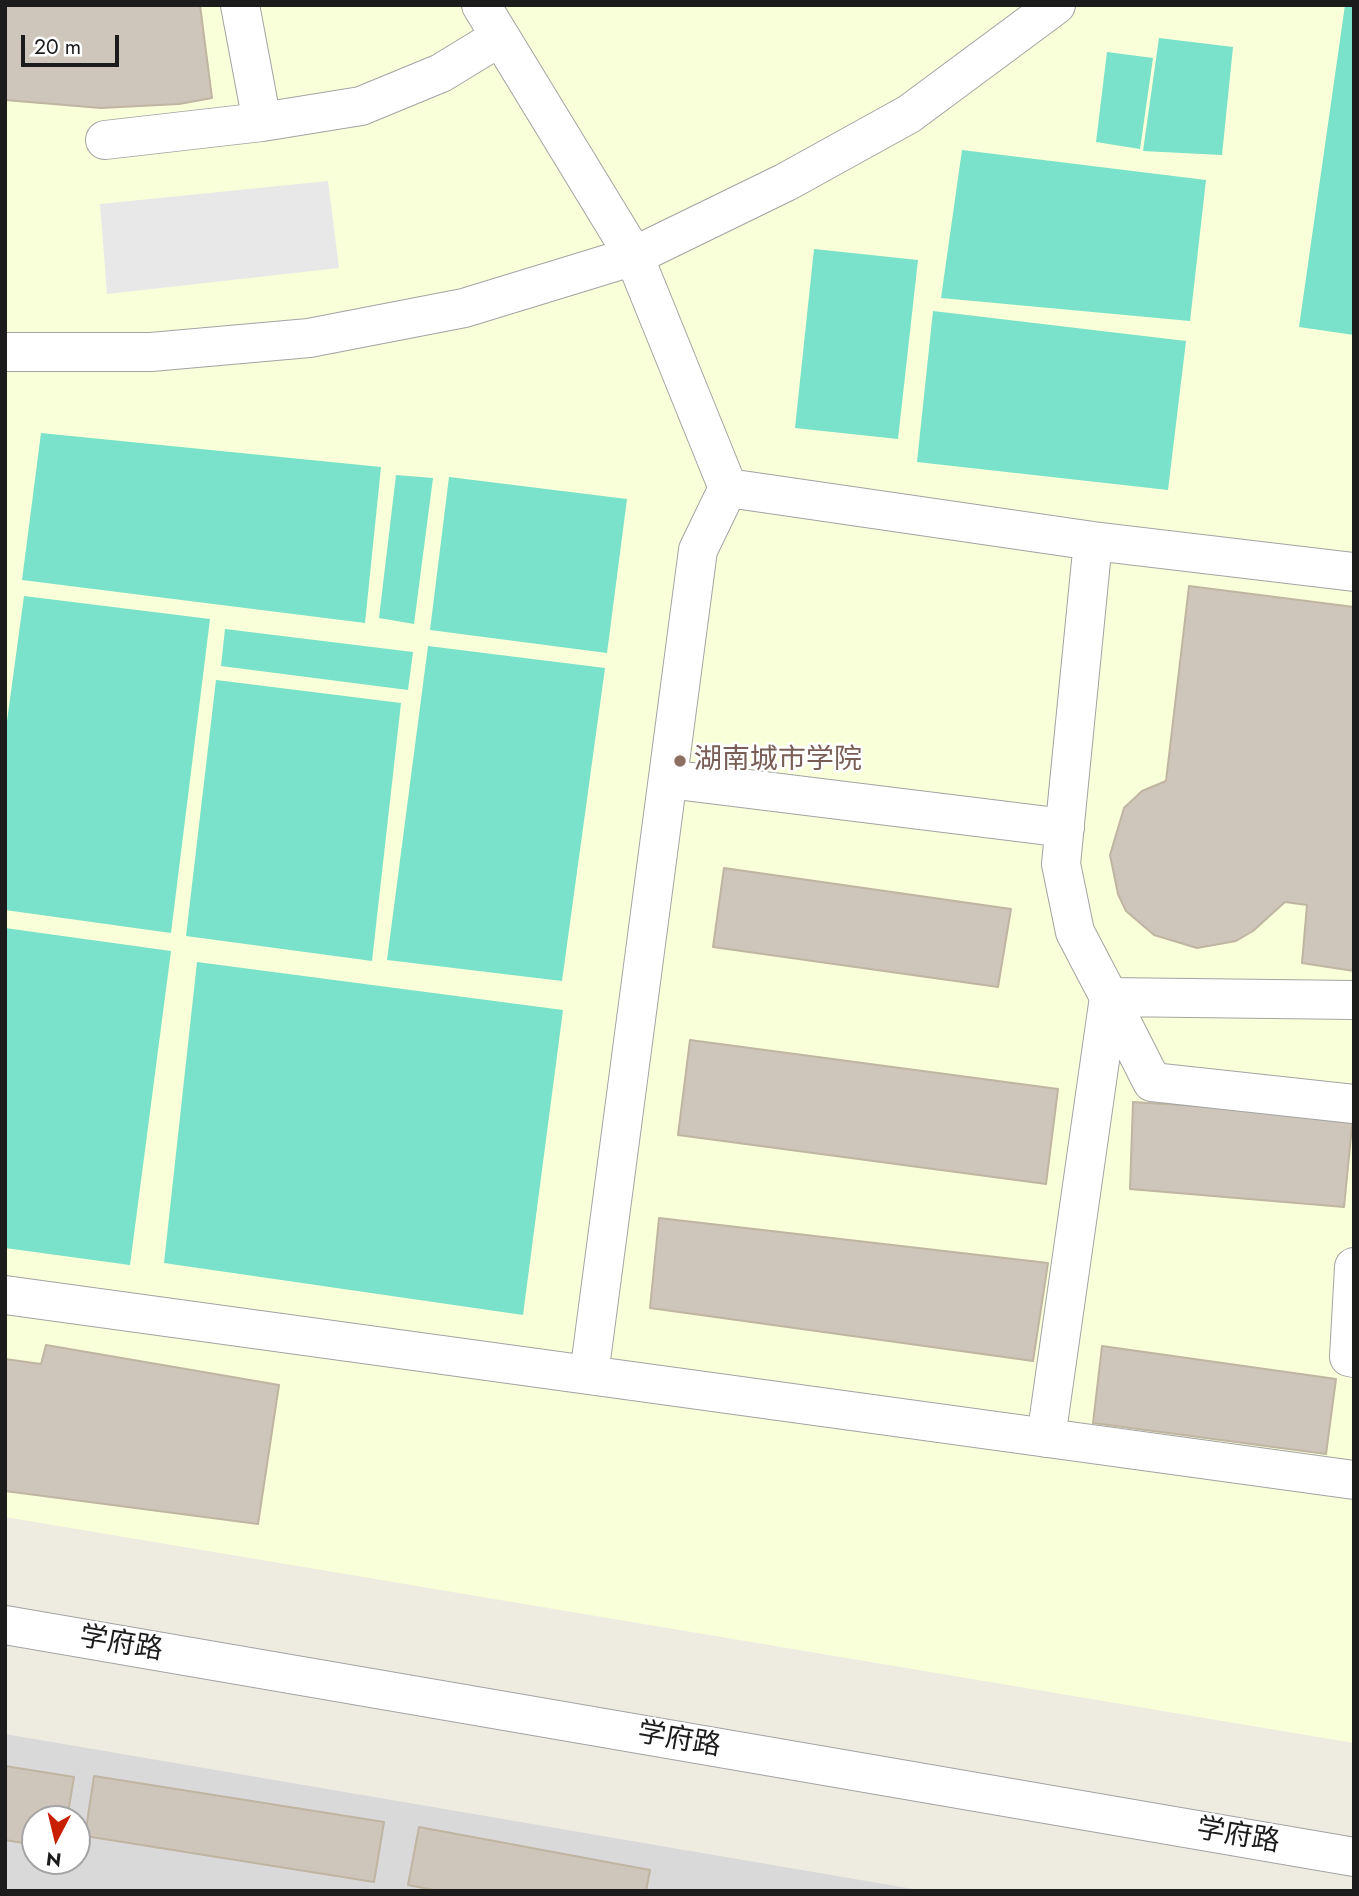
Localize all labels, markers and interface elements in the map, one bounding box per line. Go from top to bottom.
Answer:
scale bar [24,21,122,65]
text: 20 m [34,32,81,62]
place label: 湖南城市学院 [694,744,862,778]
marker: 湖南城市学院 [672,753,688,769]
street label: 学府路 [77,1621,165,1669]
street label: 学府路 [635,1717,723,1765]
north arrow [21,1805,91,1875]
street label: 学府路 [1194,1813,1282,1861]
text: N [44,1845,63,1874]

